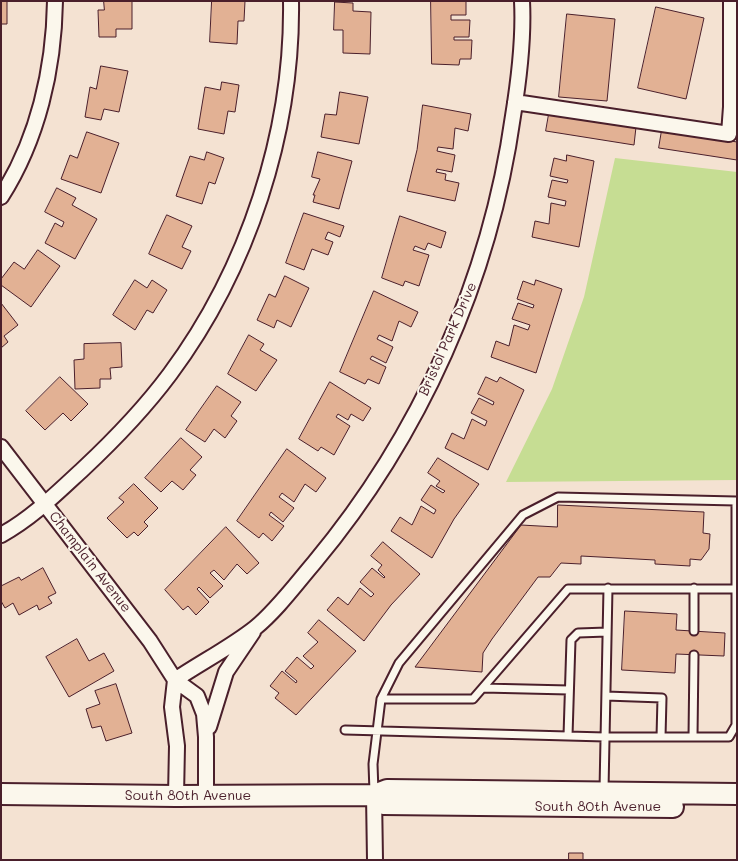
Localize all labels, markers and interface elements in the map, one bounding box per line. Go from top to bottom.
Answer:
street label: Bristol Park Drive [415,280,481,398]
street label: Champlain Avenue [45,508,135,616]
street label: South 80th Avenue [125,788,251,804]
street label: South 80th Avenue [535,799,661,815]

